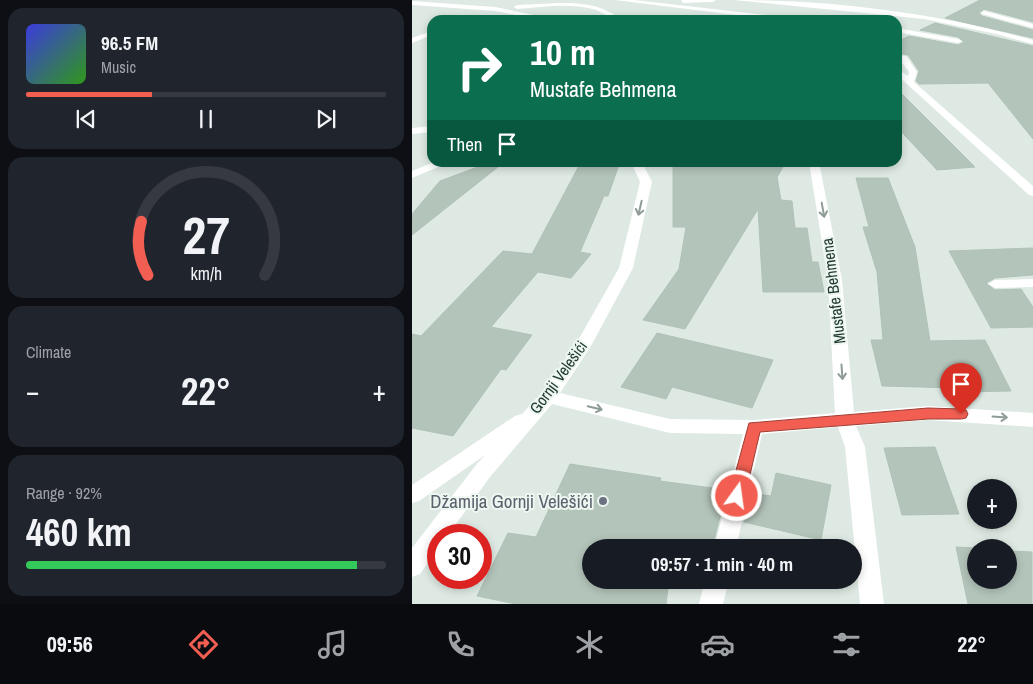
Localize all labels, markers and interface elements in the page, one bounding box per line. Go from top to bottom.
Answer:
text: 10 m [530,29,595,76]
text: 96.5 FM [101,30,158,56]
icon: right [447,35,512,100]
text: Music [101,56,136,78]
text: Mustafe Behmena [530,74,676,104]
icon: previous [72,105,100,133]
icon: pause [192,105,220,133]
icon: next [312,105,340,133]
icon: arrive [493,130,521,158]
text: Then [447,131,483,157]
text: 27 [182,200,230,270]
one-way arrow [635,200,644,216]
one-way arrow [818,202,828,218]
street label: Mustafe Behmena [816,236,850,345]
text: km/h [190,262,222,286]
street label: Gornji Velešići [524,336,592,418]
text: Climate [26,341,71,363]
one-way arrow [837,363,846,379]
pin [940,363,982,414]
text: 22° [181,366,231,417]
icon: arrive [947,370,975,398]
text: − [26,372,39,410]
text: + [373,372,386,410]
one-way arrow [587,404,603,413]
one-way arrow [992,413,1008,422]
position arrow [710,469,762,521]
map controls [967,479,1017,589]
button: + [967,479,1017,529]
text: Range · 92% [26,482,102,504]
place label: Džamija Gornji Velešići [430,488,593,514]
marker: Džamija Gornji Velešići [597,495,609,507]
text: 460 km [26,507,132,558]
speed limit sign: 30 [427,524,492,589]
button: − [967,539,1017,589]
text: 09:57 · 1 min · 40 m [651,551,793,577]
icon: directions [186,627,221,662]
icon: music [315,627,350,662]
icon: phone [443,627,478,662]
icon: climate [572,627,607,662]
icon: car [700,627,735,662]
icon: filters [829,627,864,662]
text: 09:56 [47,629,93,659]
text: 22° [957,629,986,659]

